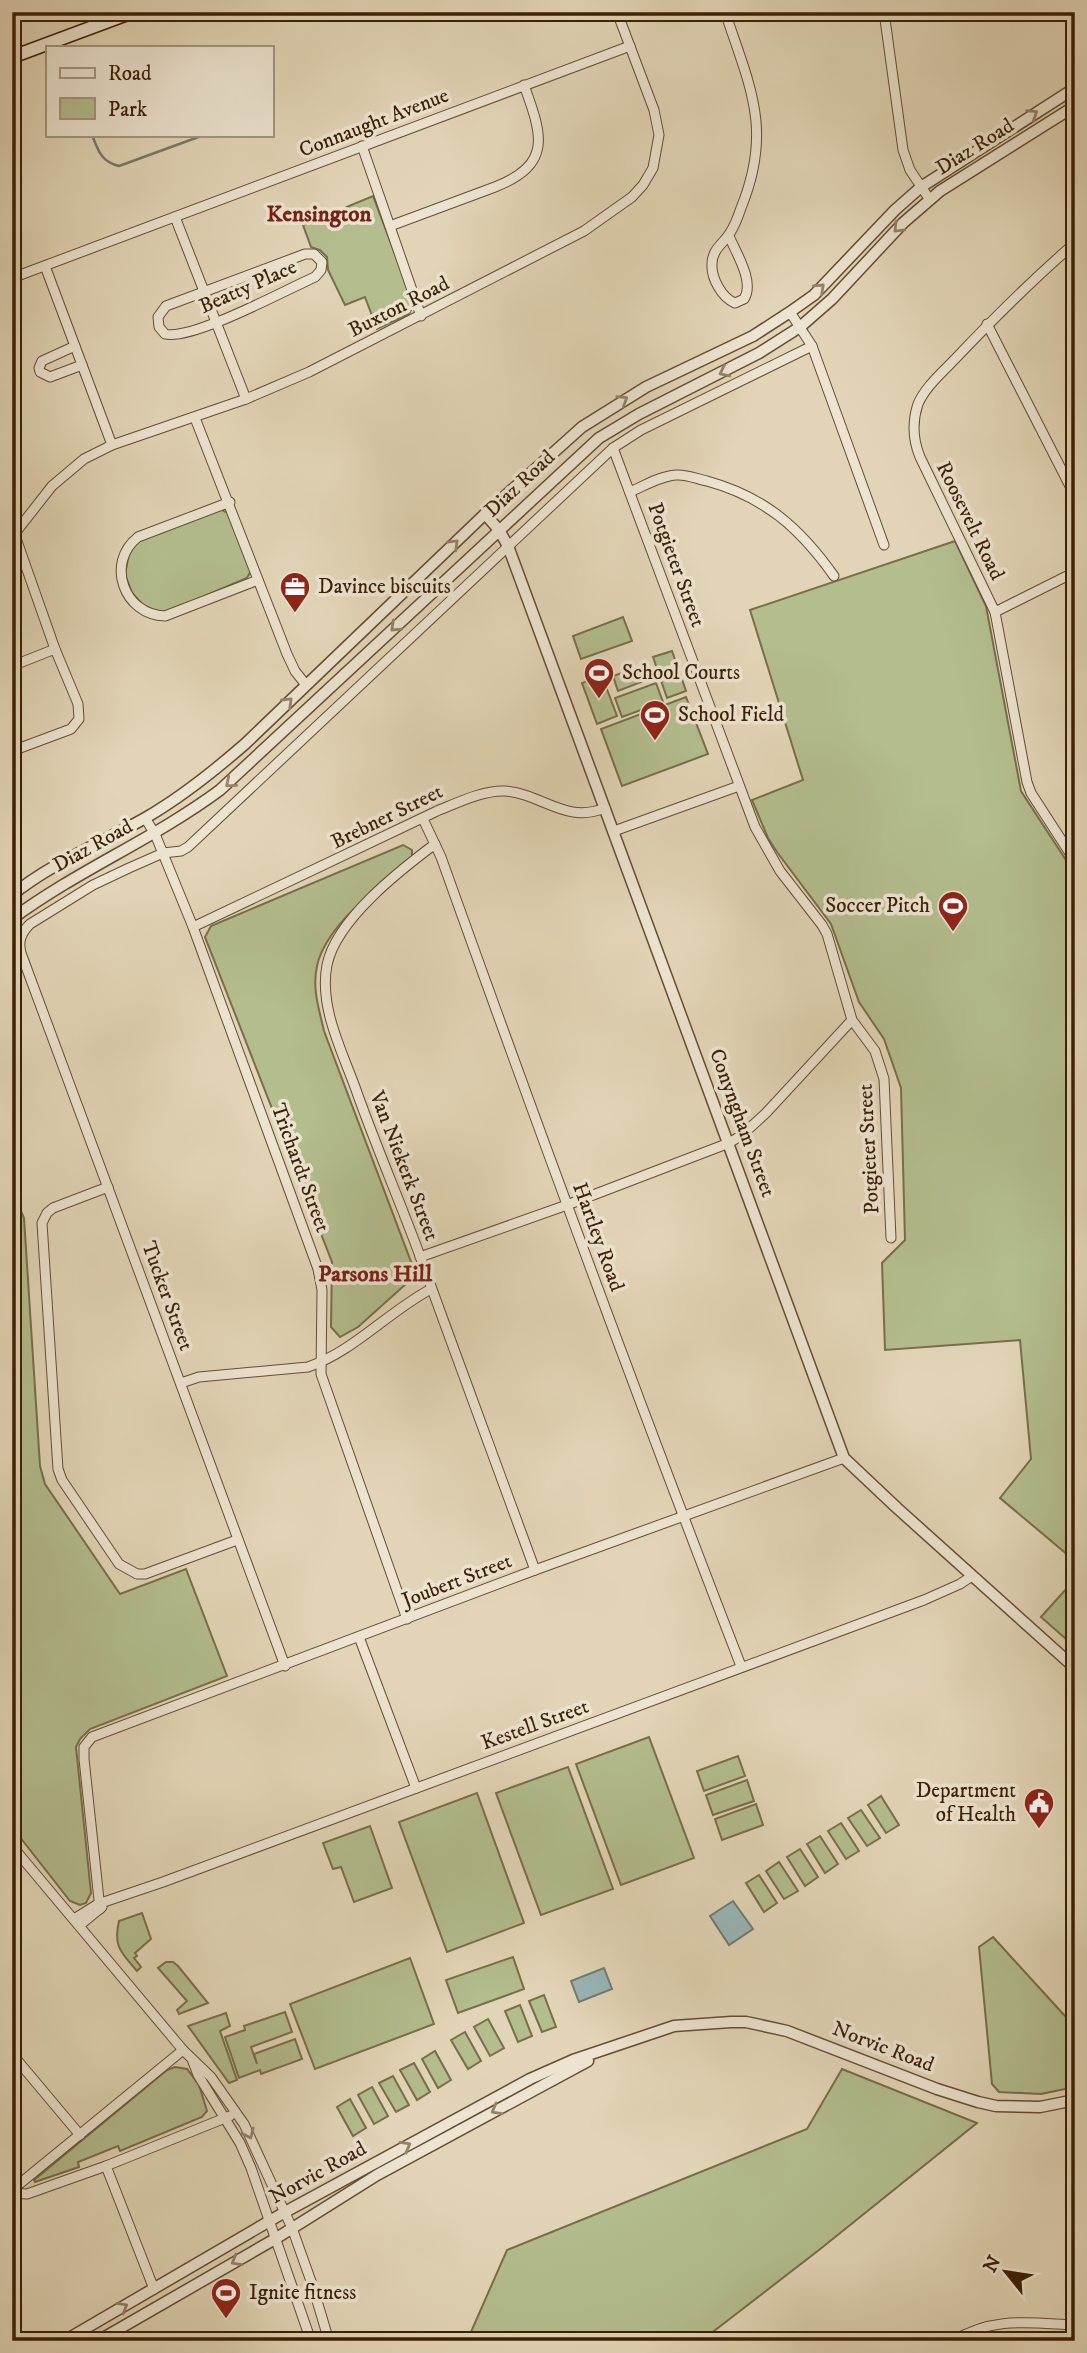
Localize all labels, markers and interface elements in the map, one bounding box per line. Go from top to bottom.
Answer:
legend [46,46,273,136]
text: Road [108,61,152,87]
street label: Connaught Avenue [296,82,453,163]
text: Park [108,97,148,123]
one-way arrow [1025,110,1038,123]
street label: Diaz Road [931,113,1019,181]
district label: Kensington [267,200,372,229]
one-way arrow [894,220,907,233]
street label: Beatty Place [195,254,301,320]
street label: Buxton Road [344,270,454,343]
one-way arrow [812,284,825,297]
one-way arrow [719,363,731,377]
one-way arrow [616,395,629,408]
street label: Diaz Road [479,444,561,523]
street label: Roosevelt Road [930,457,1010,585]
street label: Potgieter Street [641,499,711,631]
one-way arrow [446,539,459,552]
office icon: Davince biscuits [278,570,312,614]
place label: Davince biscuits [318,574,451,600]
one-way arrow [391,618,404,631]
sports icon: School Courts [582,656,616,700]
place label: School Courts [622,660,740,686]
one-way arrow [279,698,292,711]
sports icon: School Field [638,698,672,742]
place label: School Field [678,702,784,728]
one-way arrow [225,774,237,787]
street label: Brebner Street [327,779,447,855]
street label: Diaz Road [49,813,138,878]
sports icon: Soccer Pitch [936,889,970,933]
place label: Soccer Pitch [825,893,930,919]
street label: Conyngham Street [703,1045,781,1201]
street label: Potgieter Street [853,1083,885,1215]
street label: Van Niekerk Street [363,1086,445,1245]
street label: Trichardt Street [265,1100,335,1236]
street label: Hartley Road [566,1179,630,1295]
street label: Tucker Street [135,1238,199,1354]
district label: Parsons Hill [318,1260,433,1289]
street label: Joubert Street [397,1548,516,1615]
street label: Kestell Street [478,1693,593,1756]
place label: Department of Health [916,1778,1016,1828]
public building icon: Department of Health [1022,1786,1056,1830]
street label: Norvic Road [829,2016,938,2078]
one-way arrow [490,2102,503,2115]
one-way arrow [240,2127,254,2139]
street label: Norvic Road [265,2136,371,2210]
one-way arrow [399,2141,411,2155]
north arrow [972,2238,1042,2308]
text: N [979,2251,1007,2277]
one-way arrow [231,2253,244,2266]
sports icon: Ignite fitness [209,2276,243,2320]
place label: Ignite fitness [249,2280,356,2306]
one-way arrow [116,2302,128,2315]

